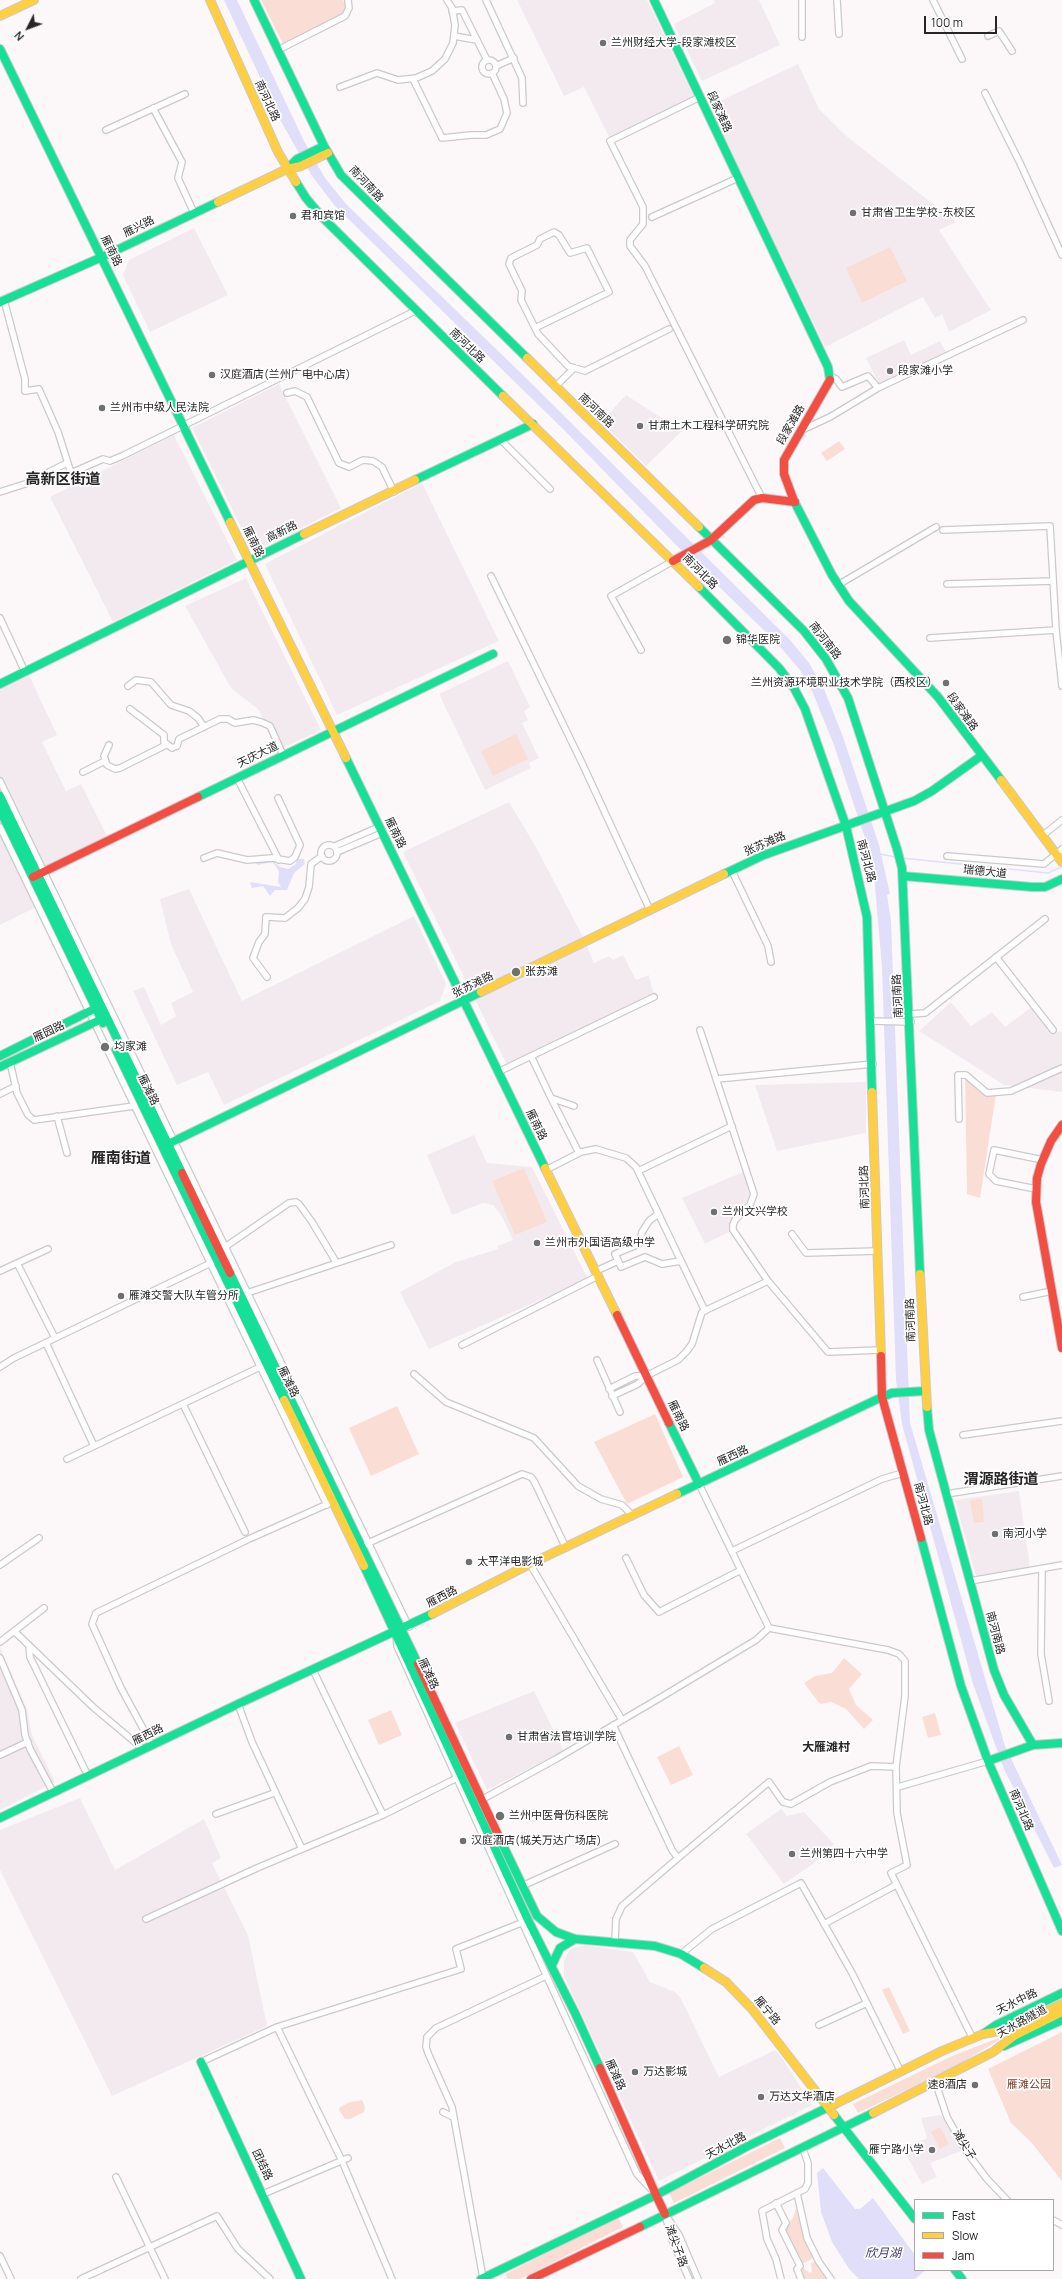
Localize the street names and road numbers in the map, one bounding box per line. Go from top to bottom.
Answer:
street label: 南河北路 [252,78,282,124]
street label: 段家滩路 [704,89,734,135]
street label: 南河南路 [346,163,386,205]
street label: 雁兴路 [121,214,157,240]
street label: 雁南路 [98,233,124,269]
street label: 南河北路 [447,326,487,366]
street label: 南河南路 [576,391,616,431]
street label: 段家滩路 [774,403,808,447]
street label: 高新路 [264,519,300,545]
street label: 雁南路 [240,524,266,560]
street label: 南河北路 [680,552,720,592]
street label: 南河南路 [806,620,844,662]
street label: 段家滩路 [944,690,980,734]
street label: 天庆大道 [235,739,281,771]
street label: 雁南路 [382,815,408,851]
street label: 张苏滩路 [742,829,788,859]
street label: 南河北路 [854,838,878,884]
street label: 瑞德大道 [962,863,1008,881]
street label: 张苏滩路 [450,969,496,1001]
street label: 南河南路 [890,974,906,1018]
street label: 雁园路 [31,1019,67,1045]
street label: 雁滩路 [135,1072,161,1108]
street label: 雁南路 [523,1107,549,1143]
street label: 南河北路 [858,1165,872,1209]
street label: 南河南路 [904,1298,918,1342]
street label: 雁滩路 [275,1364,301,1400]
street label: 雁南路 [665,1398,691,1434]
street label: 雁西路 [715,1443,751,1469]
street label: 南河北路 [911,1481,935,1527]
street label: 雁西路 [424,1584,460,1610]
street label: 南河南路 [983,1610,1007,1656]
street label: 雁滩路 [415,1656,441,1692]
street label: 雁西路 [130,1722,166,1748]
street label: 南河北路 [1006,1787,1036,1833]
street label: 天水中路 [994,1986,1040,2018]
street label: 雁宁路 [751,1994,783,2028]
street label: 天水路隧道 [995,2003,1049,2041]
street label: 雁滩路 [602,2057,628,2093]
street label: 滩尖子 [950,2128,978,2162]
street label: 天水北路 [703,2130,749,2162]
street label: 团结路 [249,2147,275,2183]
street label: 滩尖子路 [662,2223,690,2269]

